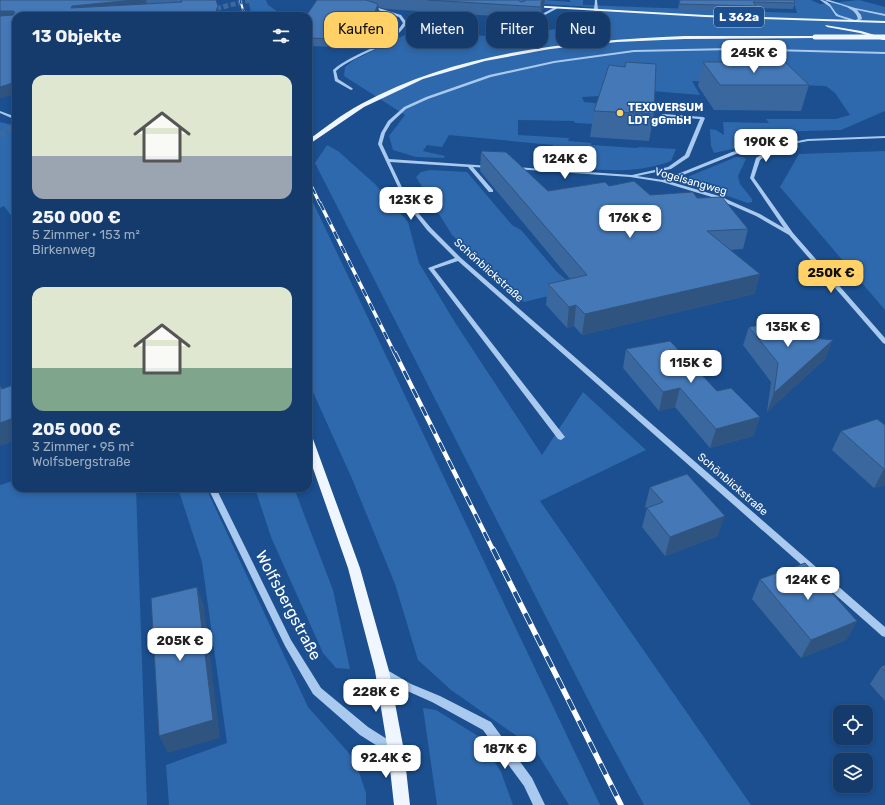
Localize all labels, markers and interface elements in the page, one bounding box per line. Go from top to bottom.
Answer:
road number: L 362a [714,7,764,27]
chip: Kaufen [324,12,398,48]
chip: Mieten [406,12,478,48]
chip: Filter [486,12,548,48]
chip: Neu [556,12,610,48]
icon: filters [270,25,292,47]
text: 13 Objekte [32,26,121,46]
pin: 245K € [721,40,787,74]
text: 245K € [730,45,778,60]
icon: home [126,101,198,173]
place label: TEXOVERSUM LDT gGmbH [628,101,703,127]
marker: TEXOVERSUM LDT gGmbH [615,108,625,118]
pin: 190K € [733,129,799,163]
text: 190K € [743,134,789,149]
pin: 124K € [532,146,598,180]
text: 124K € [542,151,588,166]
street label: Vogelsangweg [653,165,729,198]
pin: 123K € [378,187,444,221]
text: 123K € [388,192,434,207]
pin: 176K € [597,205,663,239]
text: 250 000 € [32,207,121,227]
text: 176K € [608,210,652,225]
text: 5 Zimmer · 153 m² [32,227,140,242]
street label: Schönblickstraße [451,236,526,305]
text: Birkenweg [32,242,96,257]
pin: 250K € [798,260,864,294]
text: 250K € [807,265,855,280]
icon: home [126,313,198,385]
pin: 135K € [755,314,821,348]
text: 135K € [766,319,810,334]
pin: 115K € [658,350,724,384]
text: 115K € [670,355,712,370]
text: 205 000 € [32,419,121,439]
text: 3 Zimmer · 95 m² [32,439,134,454]
street label: Schönblickstraße [695,450,770,518]
text: Wolfsbergstraße [32,454,131,469]
street label: Wolfsbergstraße [252,547,325,663]
pin: 124K € [775,567,841,601]
text: 124K € [785,572,831,587]
pin: 205K € [147,628,213,662]
text: 205K € [156,633,204,648]
pin: 228K € [343,679,409,713]
text: 228K € [352,684,400,699]
map controls [833,705,873,793]
button: locate [833,705,873,745]
pin: 187K € [472,736,538,770]
text: 187K € [483,741,527,756]
pin: 92.4K € [349,745,423,779]
text: 92.4K € [361,750,411,765]
button: layers [833,753,873,793]

